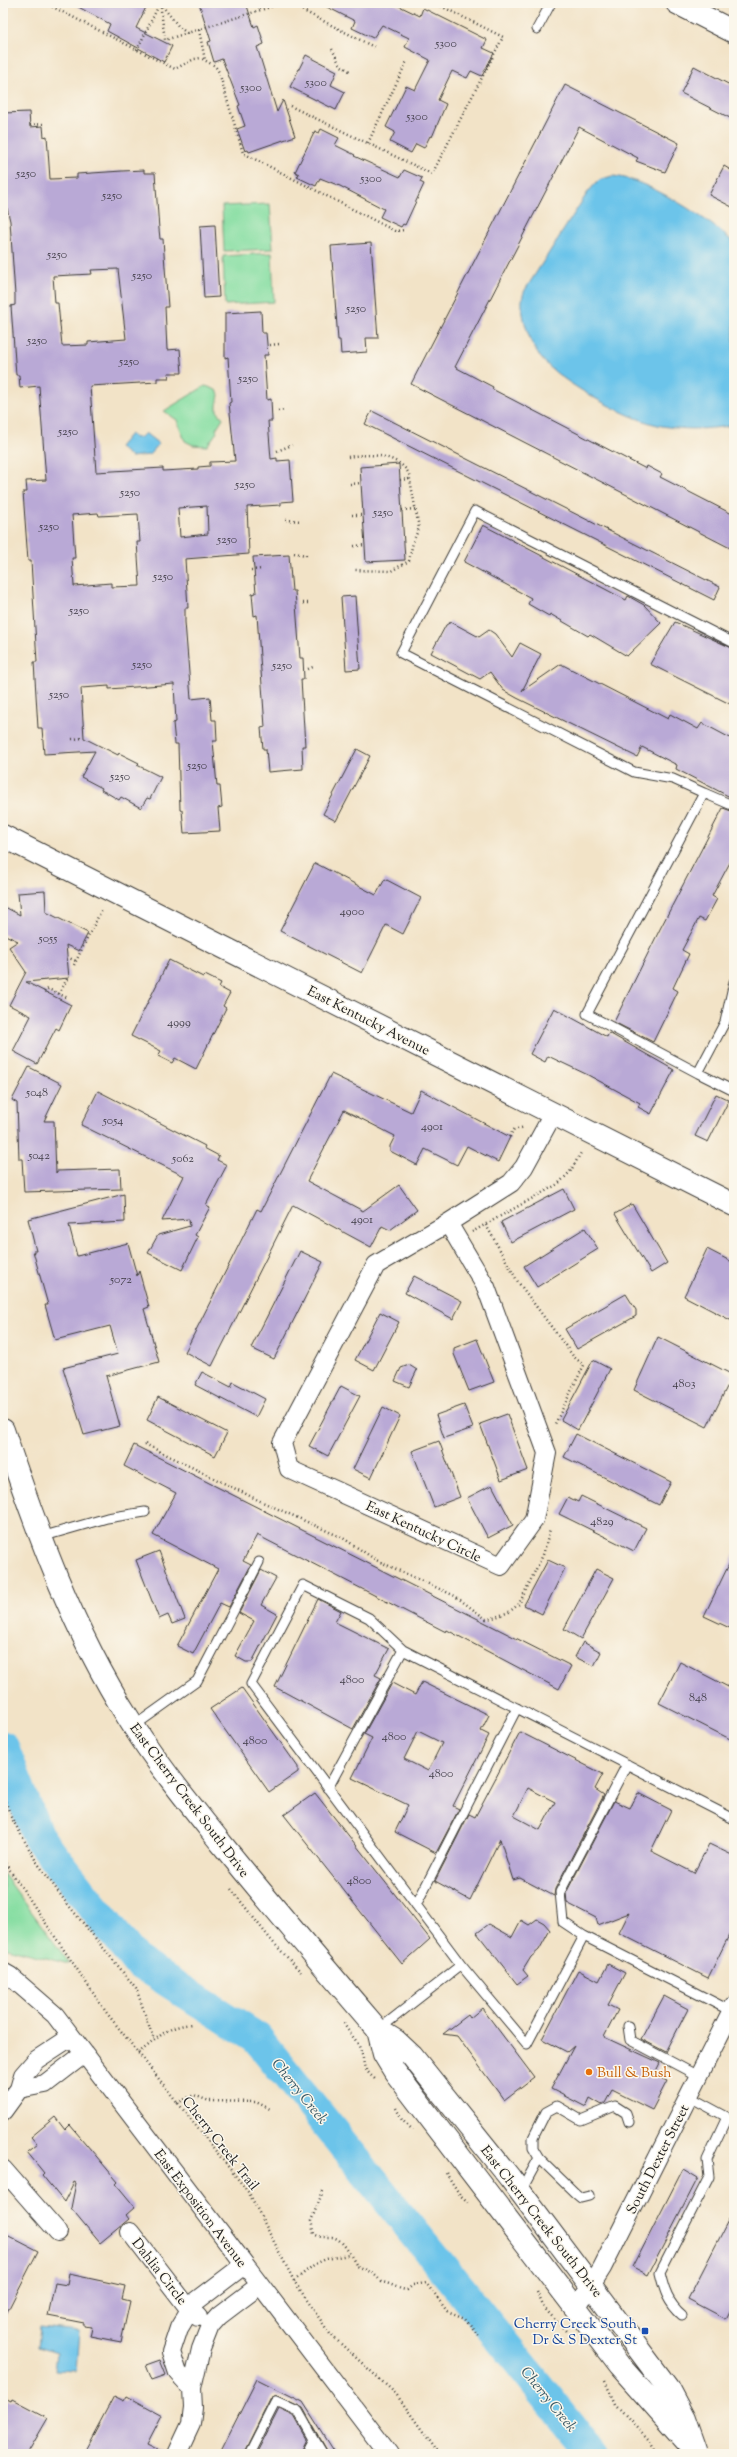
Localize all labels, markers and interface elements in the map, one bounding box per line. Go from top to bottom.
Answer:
house number: 5300 [434,35,457,53]
house number: 5300 [304,74,327,92]
house number: 5300 [239,79,262,97]
house number: 5300 [405,108,428,126]
house number: 5250 [15,165,36,183]
house number: 5300 [359,170,382,188]
house number: 5250 [101,187,122,205]
house number: 5250 [46,246,67,264]
house number: 5250 [131,267,152,285]
house number: 5250 [345,300,366,318]
house number: 5250 [26,332,47,350]
house number: 5250 [118,353,139,371]
house number: 5250 [237,370,258,388]
house number: 5250 [57,423,78,441]
house number: 5250 [234,476,255,494]
house number: 5250 [119,484,140,502]
house number: 5250 [372,504,393,522]
house number: 5250 [38,518,59,536]
house number: 5250 [216,531,237,549]
house number: 5250 [152,568,173,586]
house number: 5250 [68,602,89,620]
house number: 5250 [131,656,152,674]
house number: 5250 [271,657,292,675]
house number: 5250 [48,686,69,704]
house number: 5250 [186,757,207,775]
house number: 5250 [109,768,130,786]
house number: 4900 [340,903,364,921]
house number: 5055 [38,930,57,948]
street label: East Kentucky Avenue [303,982,433,1061]
house number: 4999 [167,1014,191,1032]
house number: 5048 [25,1084,48,1102]
house number: 5054 [102,1112,123,1130]
house number: 4901 [421,1118,443,1136]
house number: 5042 [27,1147,50,1165]
house number: 5062 [171,1150,194,1168]
house number: 4901 [351,1211,373,1229]
house number: 5072 [109,1271,132,1289]
house number: 4803 [672,1375,696,1393]
street label: East Kentucky Circle [362,1497,484,1568]
house number: 4829 [590,1513,614,1531]
house number: 4800 [340,1671,364,1689]
house number: 848 [689,1689,707,1707]
street label: East Cherry Creek South Drive [124,1720,253,1882]
house number: 4800 [382,1728,406,1746]
house number: 4800 [243,1732,267,1750]
house number: 4800 [429,1765,453,1783]
house number: 4800 [347,1872,371,1890]
water label: Cherry Creek [266,2055,332,2129]
place label: Bull & Bush [597,2064,672,2084]
marker: Bull & Bush [584,2067,594,2077]
street label: Cherry Creek Trail [176,2093,263,2196]
street label: South Dexter Street [622,2101,695,2218]
street label: East Cherry Creek South Drive [475,2142,606,2303]
street label: East Exposition Avenue [148,2146,251,2272]
street label: Dahlia Circle [126,2235,191,2310]
place label: Cherry Creek South Dr & S Dexter St [514,2315,637,2351]
marker: Cherry Creek South Dr & S Dexter St [640,2326,650,2336]
water label: Cherry Creek [515,2363,581,2437]

